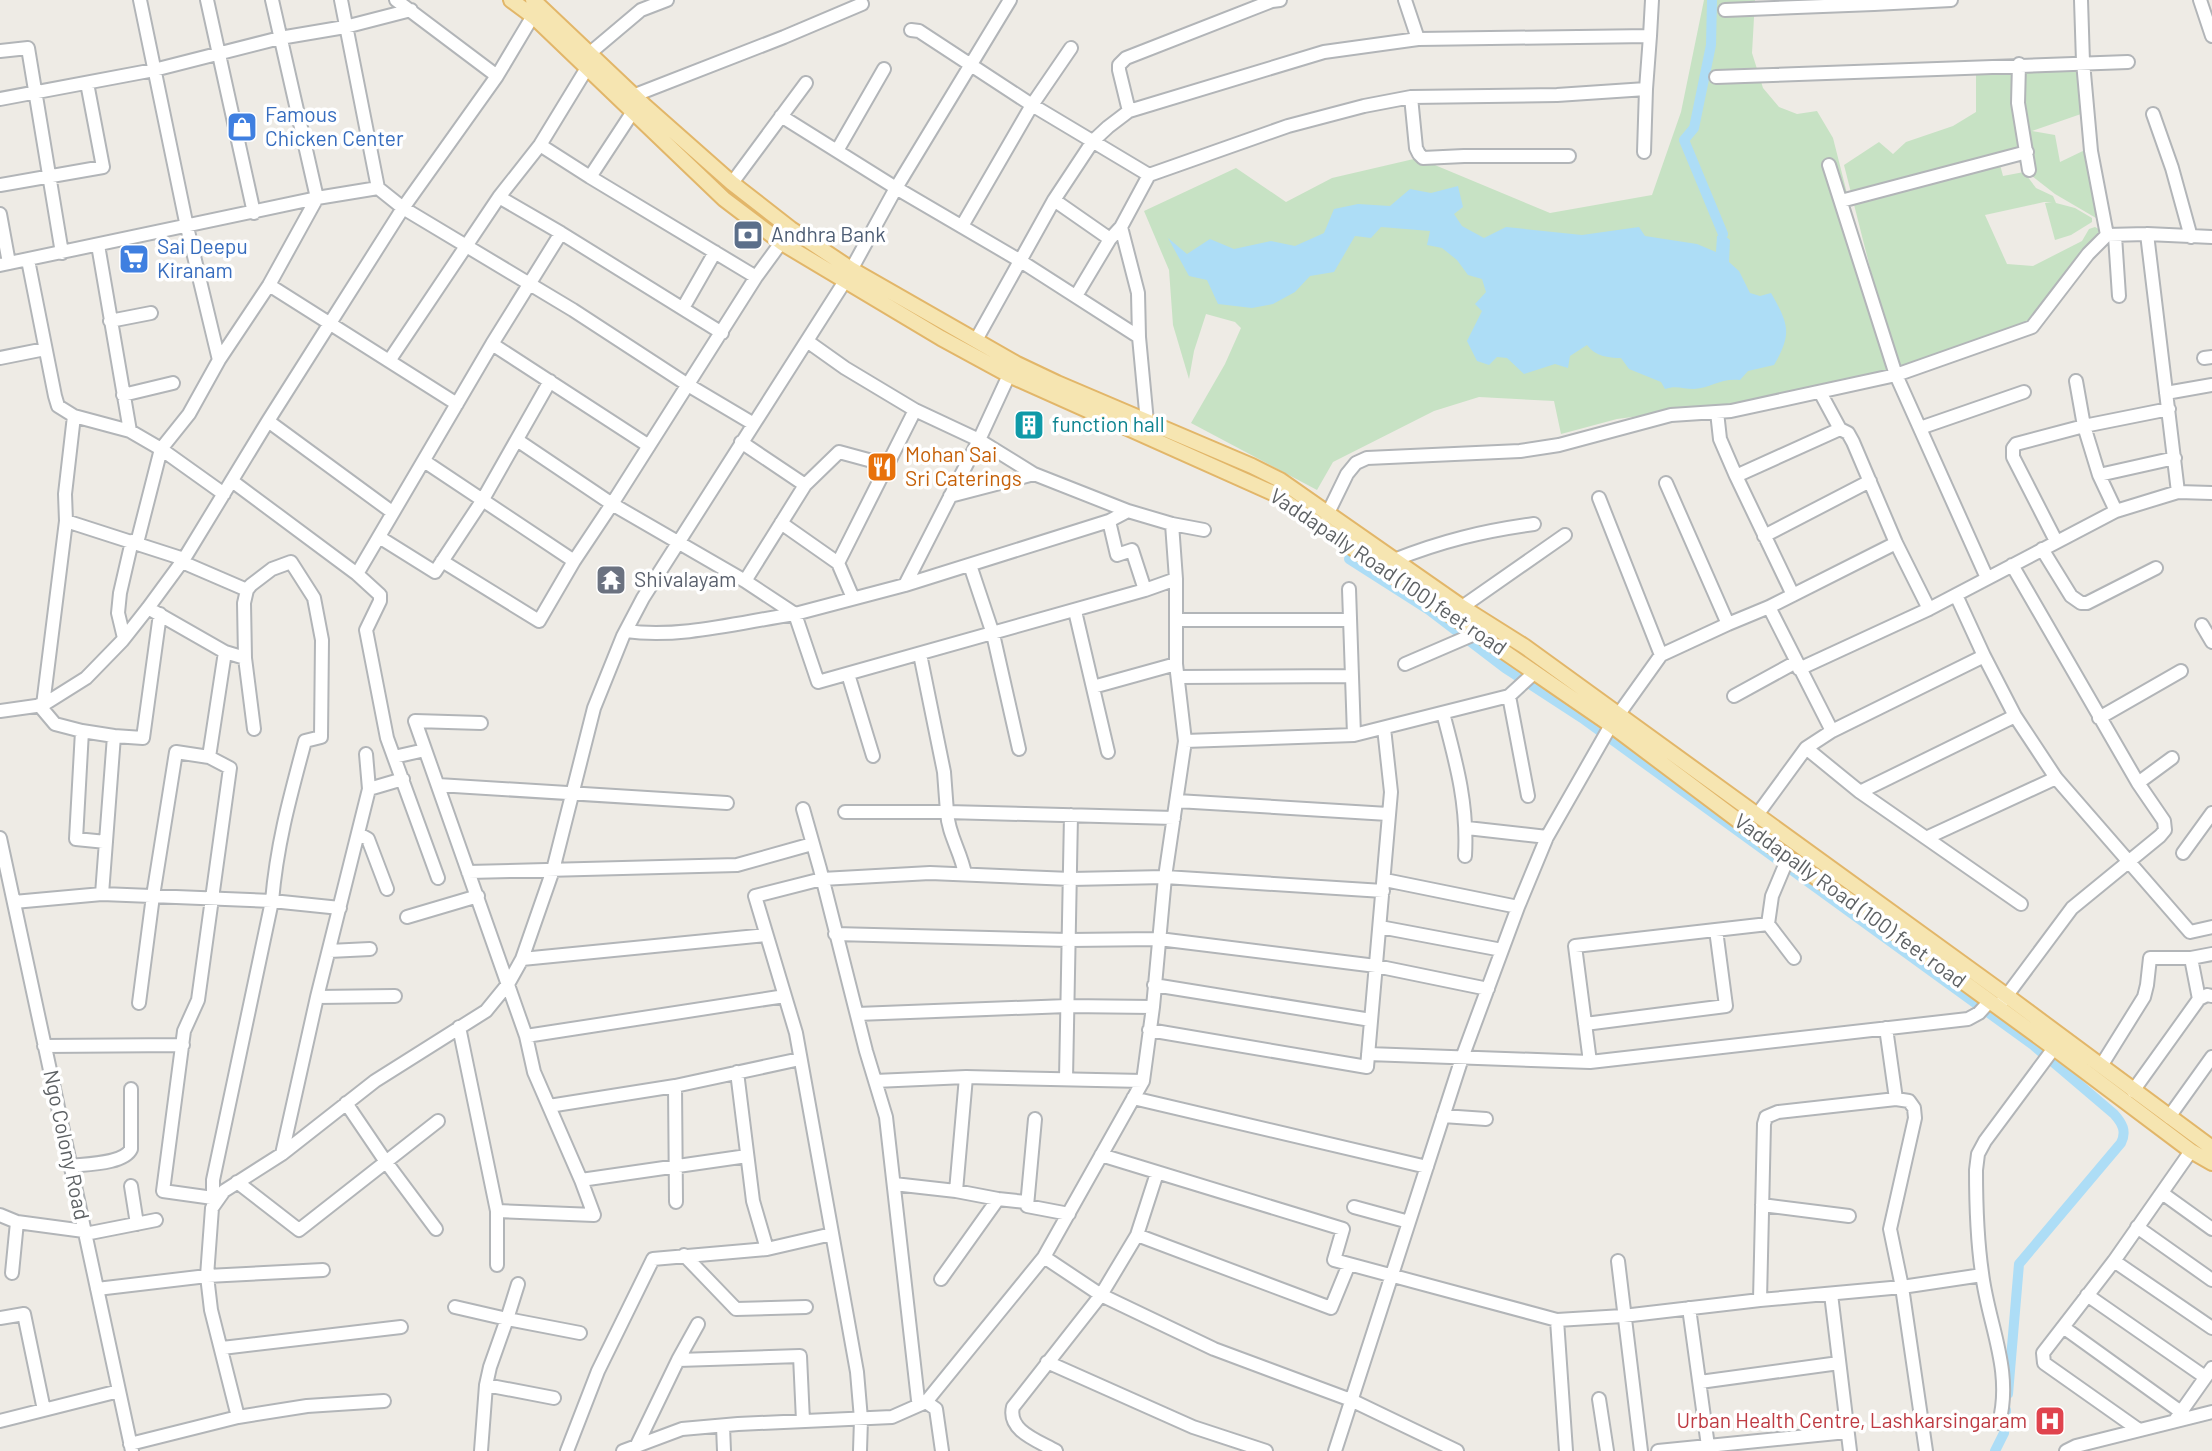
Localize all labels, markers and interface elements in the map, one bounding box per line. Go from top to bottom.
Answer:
place label: Famous Chicken Center [265,101,404,150]
shop icon: Famous Chicken Center [225,110,259,144]
bank icon: Andhra Bank [731,218,765,252]
place label: Andhra Bank [771,221,886,246]
place label: Sai Deepu Kiranam [157,233,248,282]
supermarket icon: Sai Deepu Kiranam [117,242,151,276]
building icon: function hall [1012,408,1046,442]
place label: function hall [1052,411,1165,436]
place label: Mohan Sai Sri Caterings [905,441,1022,490]
restaurant icon: Mohan Sai Sri Caterings [865,450,899,484]
street label: Vaddapally Road (100) feet road [1266,482,1512,659]
temple icon: Shivalayam [594,563,628,597]
place label: Shivalayam [634,566,736,591]
street label: Vaddapally Road (100) feet road [1730,807,1972,992]
street label: Ngo Colony Road [39,1067,96,1222]
hospital icon: Urban Health Centre, Lashkarsingaram [2033,1404,2067,1438]
place label: Urban Health Centre, Lashkarsingaram [1676,1407,2027,1432]

